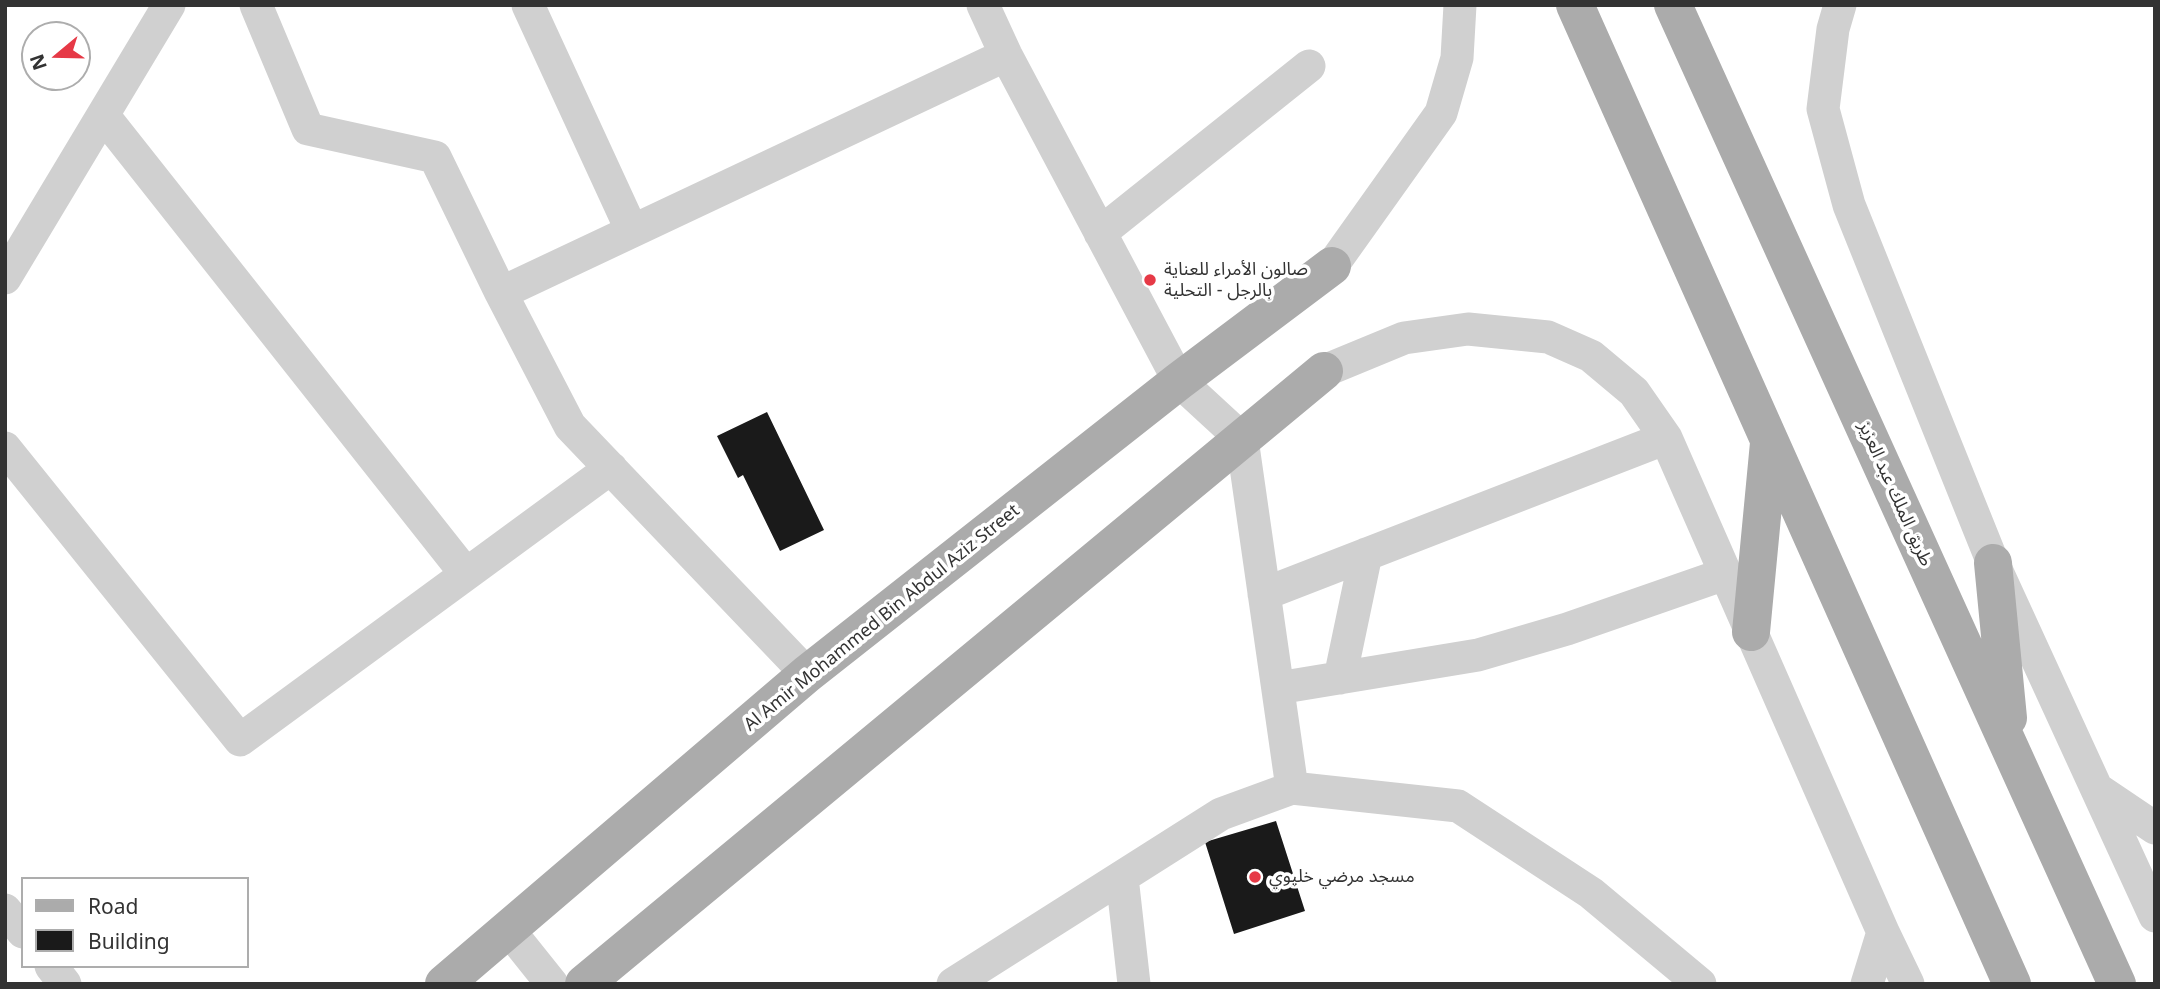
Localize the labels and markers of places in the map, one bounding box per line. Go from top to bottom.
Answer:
place label: صالون الأمراء للعناية بالرجل - التحلية [1164,259,1308,302]
marker: صالون الأمراء للعناية بالرجل - التحلية [1142,272,1158,288]
place label: مسجد مرضي خليوي [1269,866,1415,888]
marker: مسجد مرضي خليوي [1247,869,1263,885]

